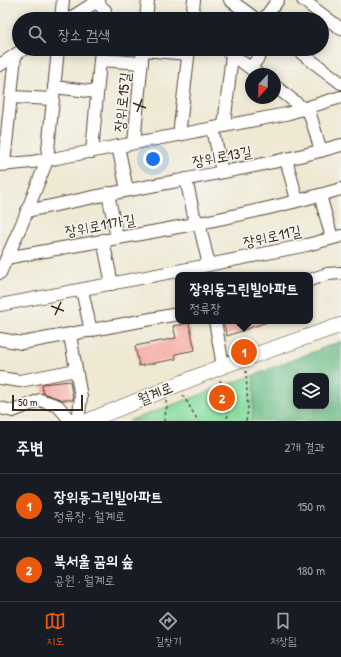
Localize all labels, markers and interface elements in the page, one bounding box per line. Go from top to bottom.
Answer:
search box [12,12,329,56]
icon: search [26,23,48,45]
text: 장소 검색 [58,24,110,45]
north arrow [245,68,281,104]
street label: 장위로15길 [108,71,136,133]
street label: 장위로13길 [190,140,254,172]
your location [143,149,163,169]
street label: 장위로11가길 [63,208,137,242]
street label: 장위로11길 [241,220,303,252]
popup [175,272,313,324]
text: 장위동그린빌아파트 [190,278,298,299]
text: 정류장 [190,299,221,317]
pin: 1 [231,337,257,367]
map controls [293,373,329,409]
button: layers [293,373,329,409]
street label: 월계로 [134,376,176,410]
pin: 2 [209,383,235,413]
scale bar [12,393,83,412]
text: 50 m [18,395,38,409]
text: 주변 [16,436,43,459]
text: 2개 결과 [285,438,325,456]
text: 장위동그린빌아파트 [54,486,163,507]
text: 1 [27,497,31,515]
text: 150 m [297,497,325,515]
text: 정류장 · 월계로 [54,507,125,525]
text: 북서울 꿈의 숲 [54,550,133,571]
text: 2 [26,561,32,579]
text: 180 m [297,561,325,579]
text: 공원 · 월계로 [54,571,115,589]
tab: 지도 [44,610,66,649]
tab: 길찾기 [155,610,182,649]
tab: 저장됨 [270,610,297,649]

